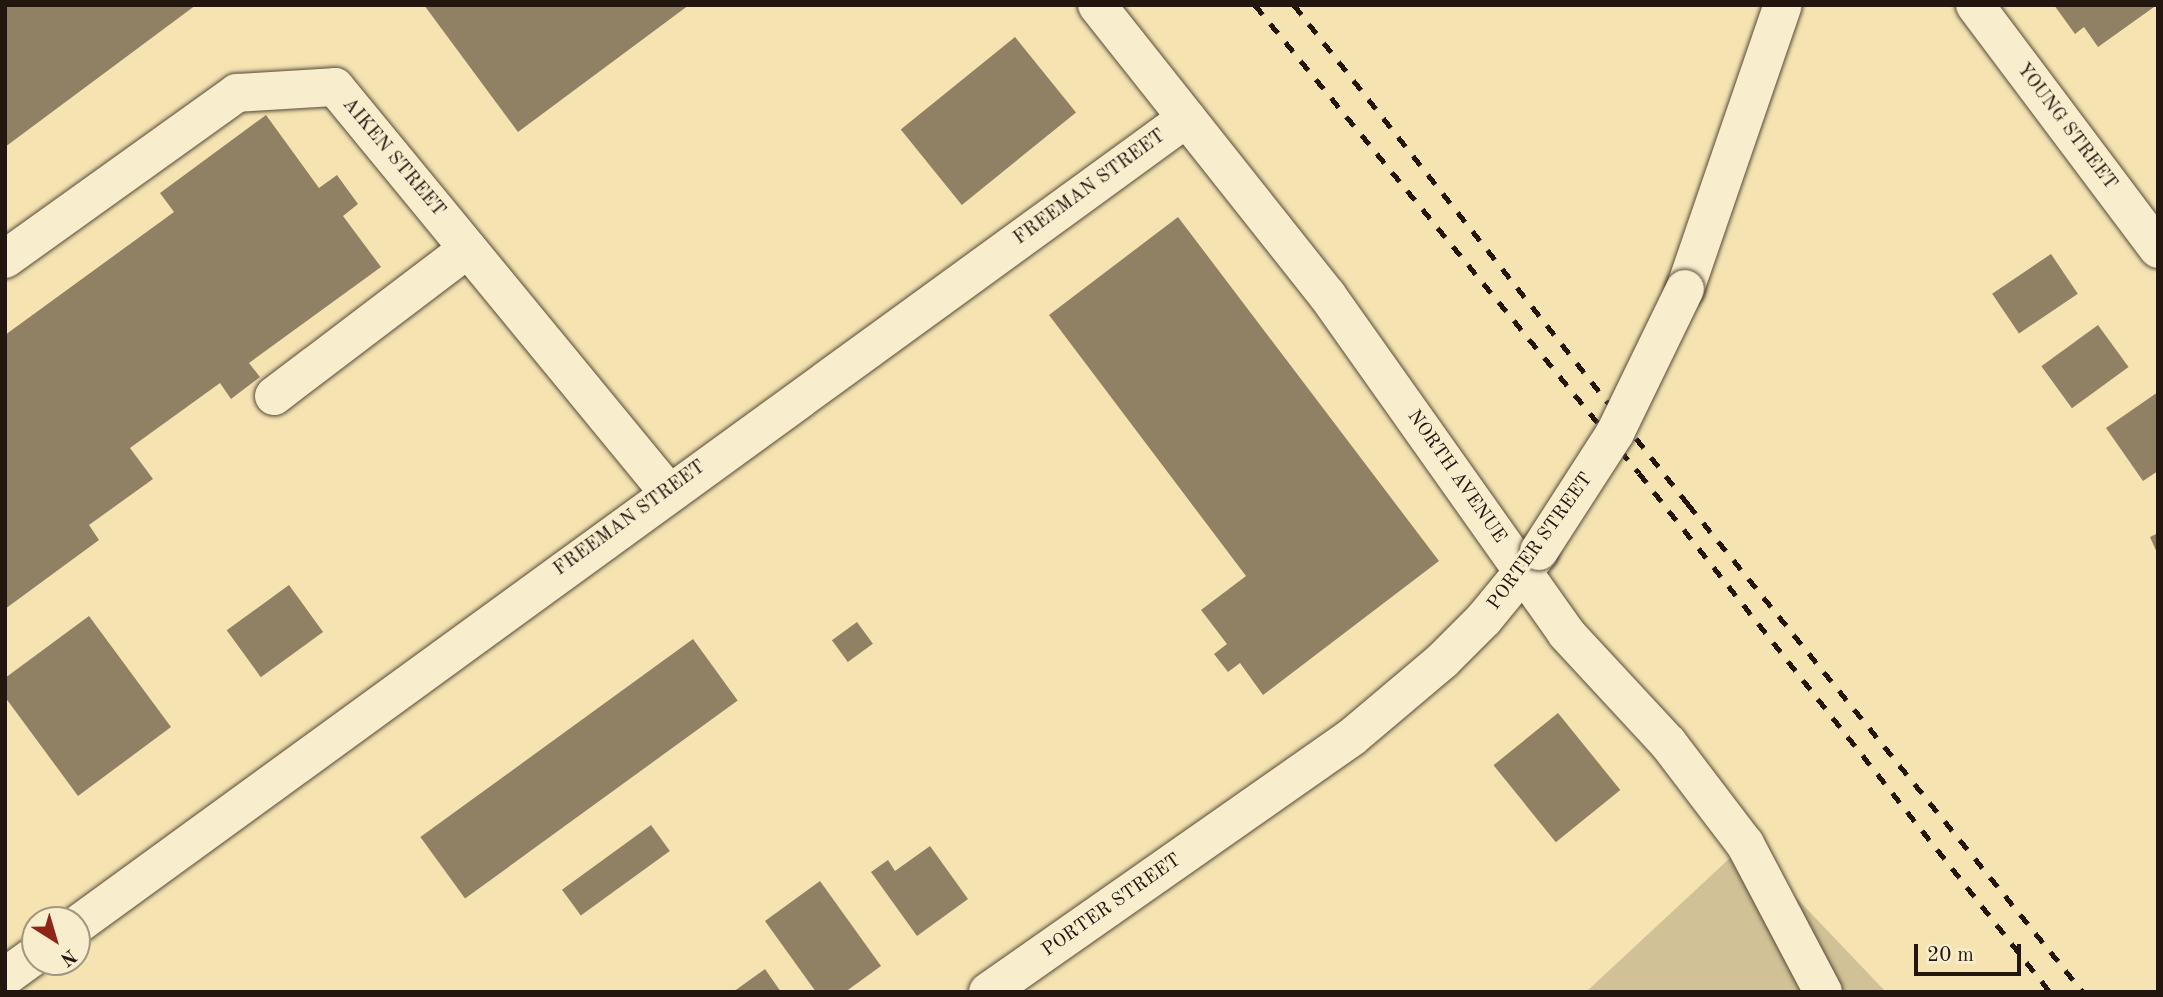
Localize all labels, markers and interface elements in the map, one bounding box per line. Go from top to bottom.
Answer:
street label: YOUNG STREET [2011,59,2121,195]
street label: AIKEN STREET [337,94,449,222]
street label: FREEMAN STREET [1010,125,1170,251]
street label: NORTH AVENUE [1402,406,1510,548]
street label: FREEMAN STREET [550,456,710,582]
street label: PORTER STREET [1484,469,1598,615]
street label: PORTER STREET [1038,850,1186,962]
north arrow [21,906,91,976]
scale bar [1918,930,2025,974]
text: N [56,945,79,969]
text: 20 m [1927,945,1974,966]

